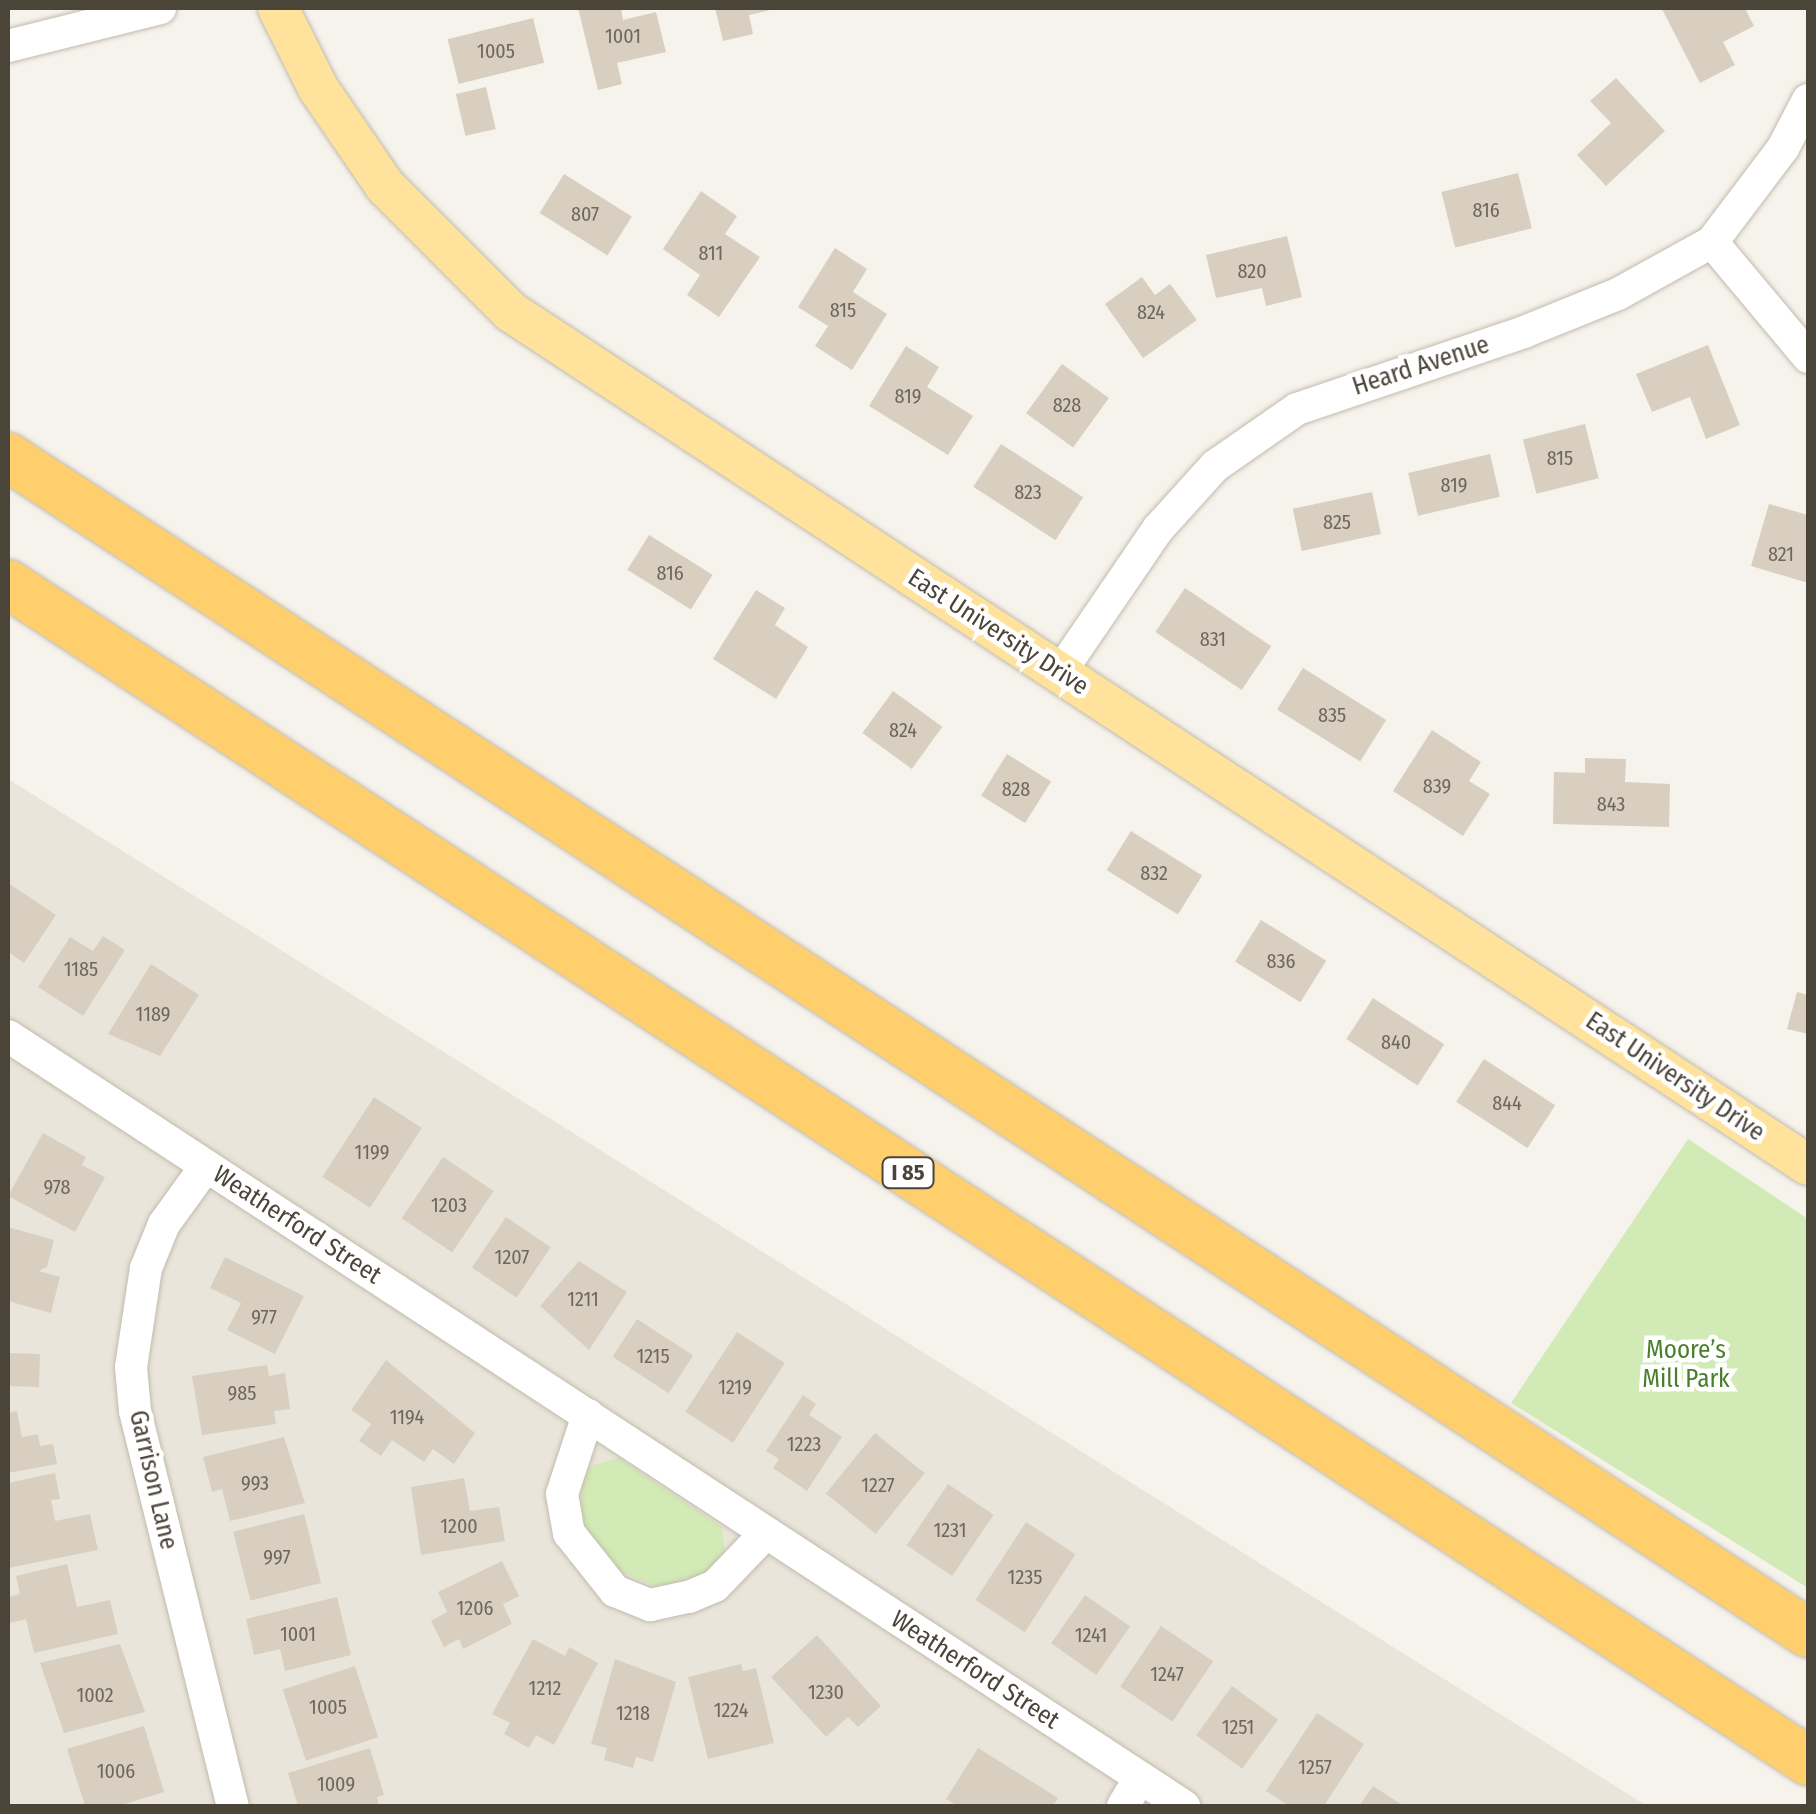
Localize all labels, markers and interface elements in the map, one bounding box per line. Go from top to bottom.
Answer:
house number: 1001 [605,24,641,48]
house number: 1005 [477,39,515,63]
house number: 816 [1472,198,1500,222]
house number: 807 [571,202,599,226]
house number: 811 [699,241,723,265]
house number: 820 [1237,259,1267,283]
house number: 815 [830,298,856,322]
house number: 824 [1137,300,1165,324]
street label: Heard Avenue [1349,330,1493,402]
house number: 819 [894,384,922,408]
house number: 828 [1053,393,1081,417]
house number: 815 [1547,446,1573,470]
house number: 819 [1440,473,1468,497]
house number: 823 [1014,480,1042,504]
house number: 825 [1323,510,1351,534]
house number: 821 [1768,542,1794,566]
house number: 816 [656,561,684,585]
street label: East University Drive [902,562,1094,702]
house number: 831 [1200,627,1226,651]
house number: 835 [1318,703,1346,727]
house number: 824 [889,718,917,742]
house number: 839 [1423,774,1451,798]
house number: 828 [1002,777,1030,801]
house number: 843 [1597,792,1625,816]
house number: 832 [1140,861,1168,885]
house number: 836 [1267,949,1295,973]
house number: 1185 [64,957,98,981]
house number: 1189 [136,1002,170,1026]
street label: East University Drive [1580,1006,1770,1148]
house number: 840 [1381,1030,1411,1054]
house number: 844 [1492,1091,1522,1115]
house number: 1199 [355,1140,389,1164]
road number: I 85 [880,1156,936,1190]
street label: Weatherford Street [207,1159,387,1291]
house number: 978 [43,1175,71,1199]
house number: 1203 [431,1193,467,1217]
house number: 1207 [495,1245,529,1269]
house number: 1211 [567,1287,599,1311]
house number: 977 [251,1305,277,1329]
park label: Moore’s Mill Park [1642,1336,1730,1395]
house number: 1215 [636,1344,670,1368]
house number: 1219 [718,1375,752,1399]
house number: 985 [228,1381,256,1405]
house number: 1194 [390,1405,424,1429]
street label: Garrison Lane [122,1408,184,1552]
house number: 1223 [787,1432,821,1456]
house number: 993 [241,1471,269,1495]
house number: 1227 [861,1473,895,1497]
house number: 1200 [440,1514,478,1538]
house number: 1231 [934,1518,966,1542]
house number: 997 [263,1545,291,1569]
house number: 1235 [1008,1565,1042,1589]
house number: 1206 [457,1596,493,1620]
street label: Weatherford Street [885,1604,1065,1736]
house number: 1001 [280,1622,316,1646]
house number: 1241 [1075,1623,1107,1647]
house number: 1247 [1150,1662,1184,1686]
house number: 1212 [529,1676,561,1700]
house number: 1230 [808,1680,844,1704]
house number: 1002 [76,1683,114,1707]
house number: 1005 [309,1695,347,1719]
house number: 1224 [714,1698,748,1722]
house number: 1218 [616,1701,650,1725]
house number: 1251 [1222,1715,1254,1739]
house number: 1257 [1298,1755,1332,1779]
house number: 1006 [97,1759,135,1783]
house number: 1009 [317,1772,355,1796]

